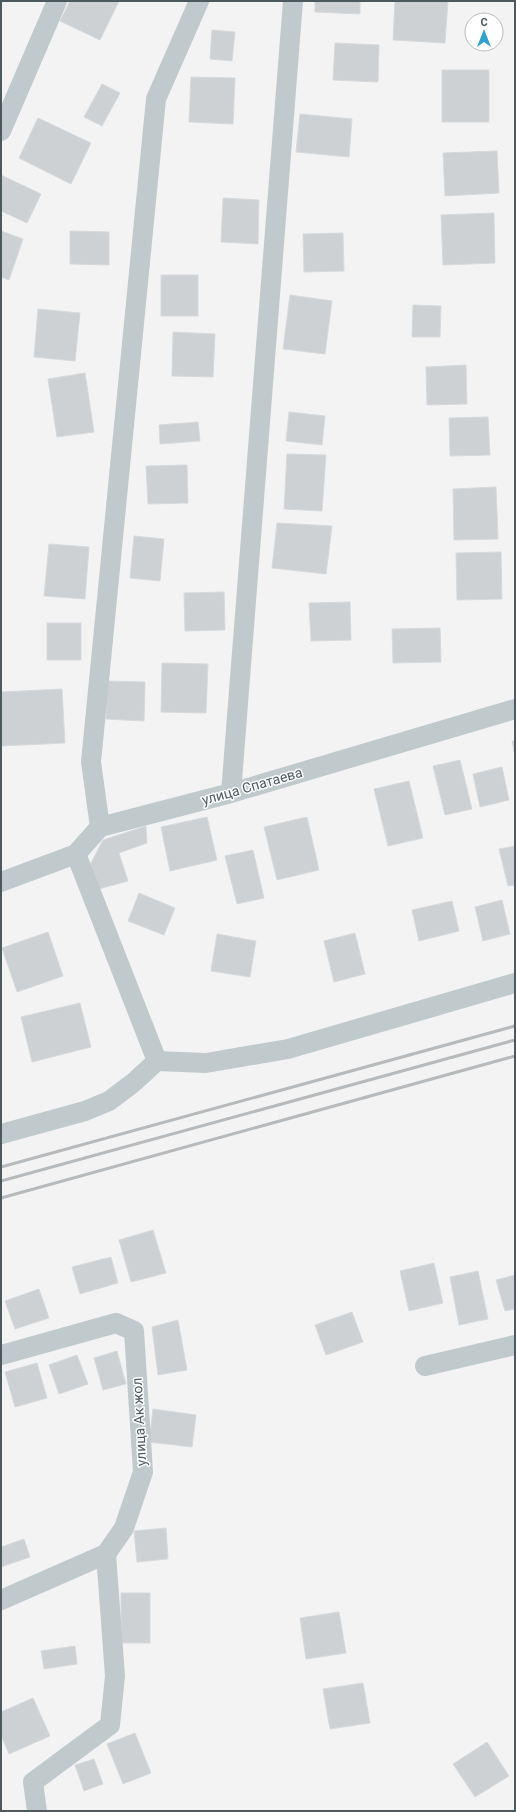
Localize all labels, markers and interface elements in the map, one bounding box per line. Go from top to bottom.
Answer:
north arrow [464,12,504,52]
text: С [480,16,488,29]
street label: улица Спатаева [200,764,304,808]
street label: улица Ак жол [129,1377,149,1467]

